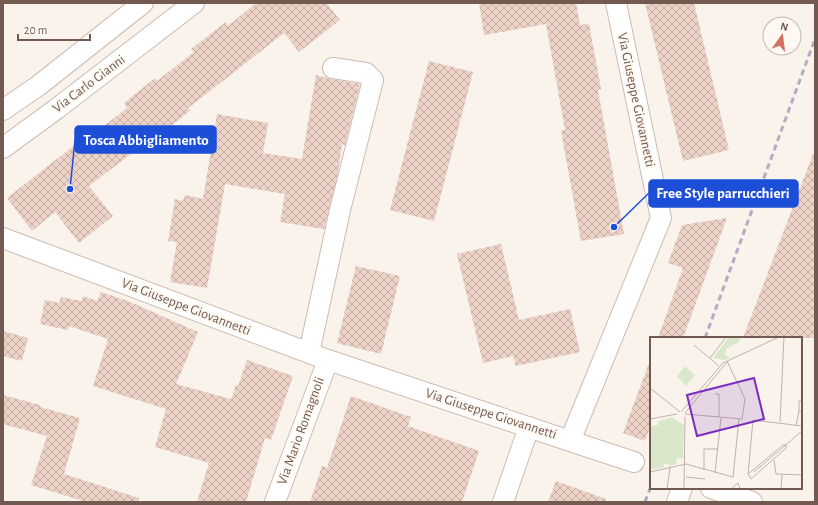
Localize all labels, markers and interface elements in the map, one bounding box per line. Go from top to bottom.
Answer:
scale bar [18,16,90,42]
north arrow [762,16,802,56]
text: N [779,21,789,33]
text: 20 m [24,24,47,36]
street label: Via Giuseppe Giovannetti [615,31,657,169]
street label: Via Carlo Gianni [50,52,128,116]
callout: Tosca Abbigliamento [75,126,216,153]
text: Tosca Abbigliamento [83,133,209,148]
callout: Free Style parrucchieri [649,180,798,207]
text: Free Style parrucchieri [656,186,790,201]
street label: Via Giuseppe Giovannetti [119,276,253,338]
inset map [650,337,802,489]
street label: Via Mario Romagnoli [275,375,327,487]
street label: Via Giuseppe Giovannetti [424,386,558,442]

